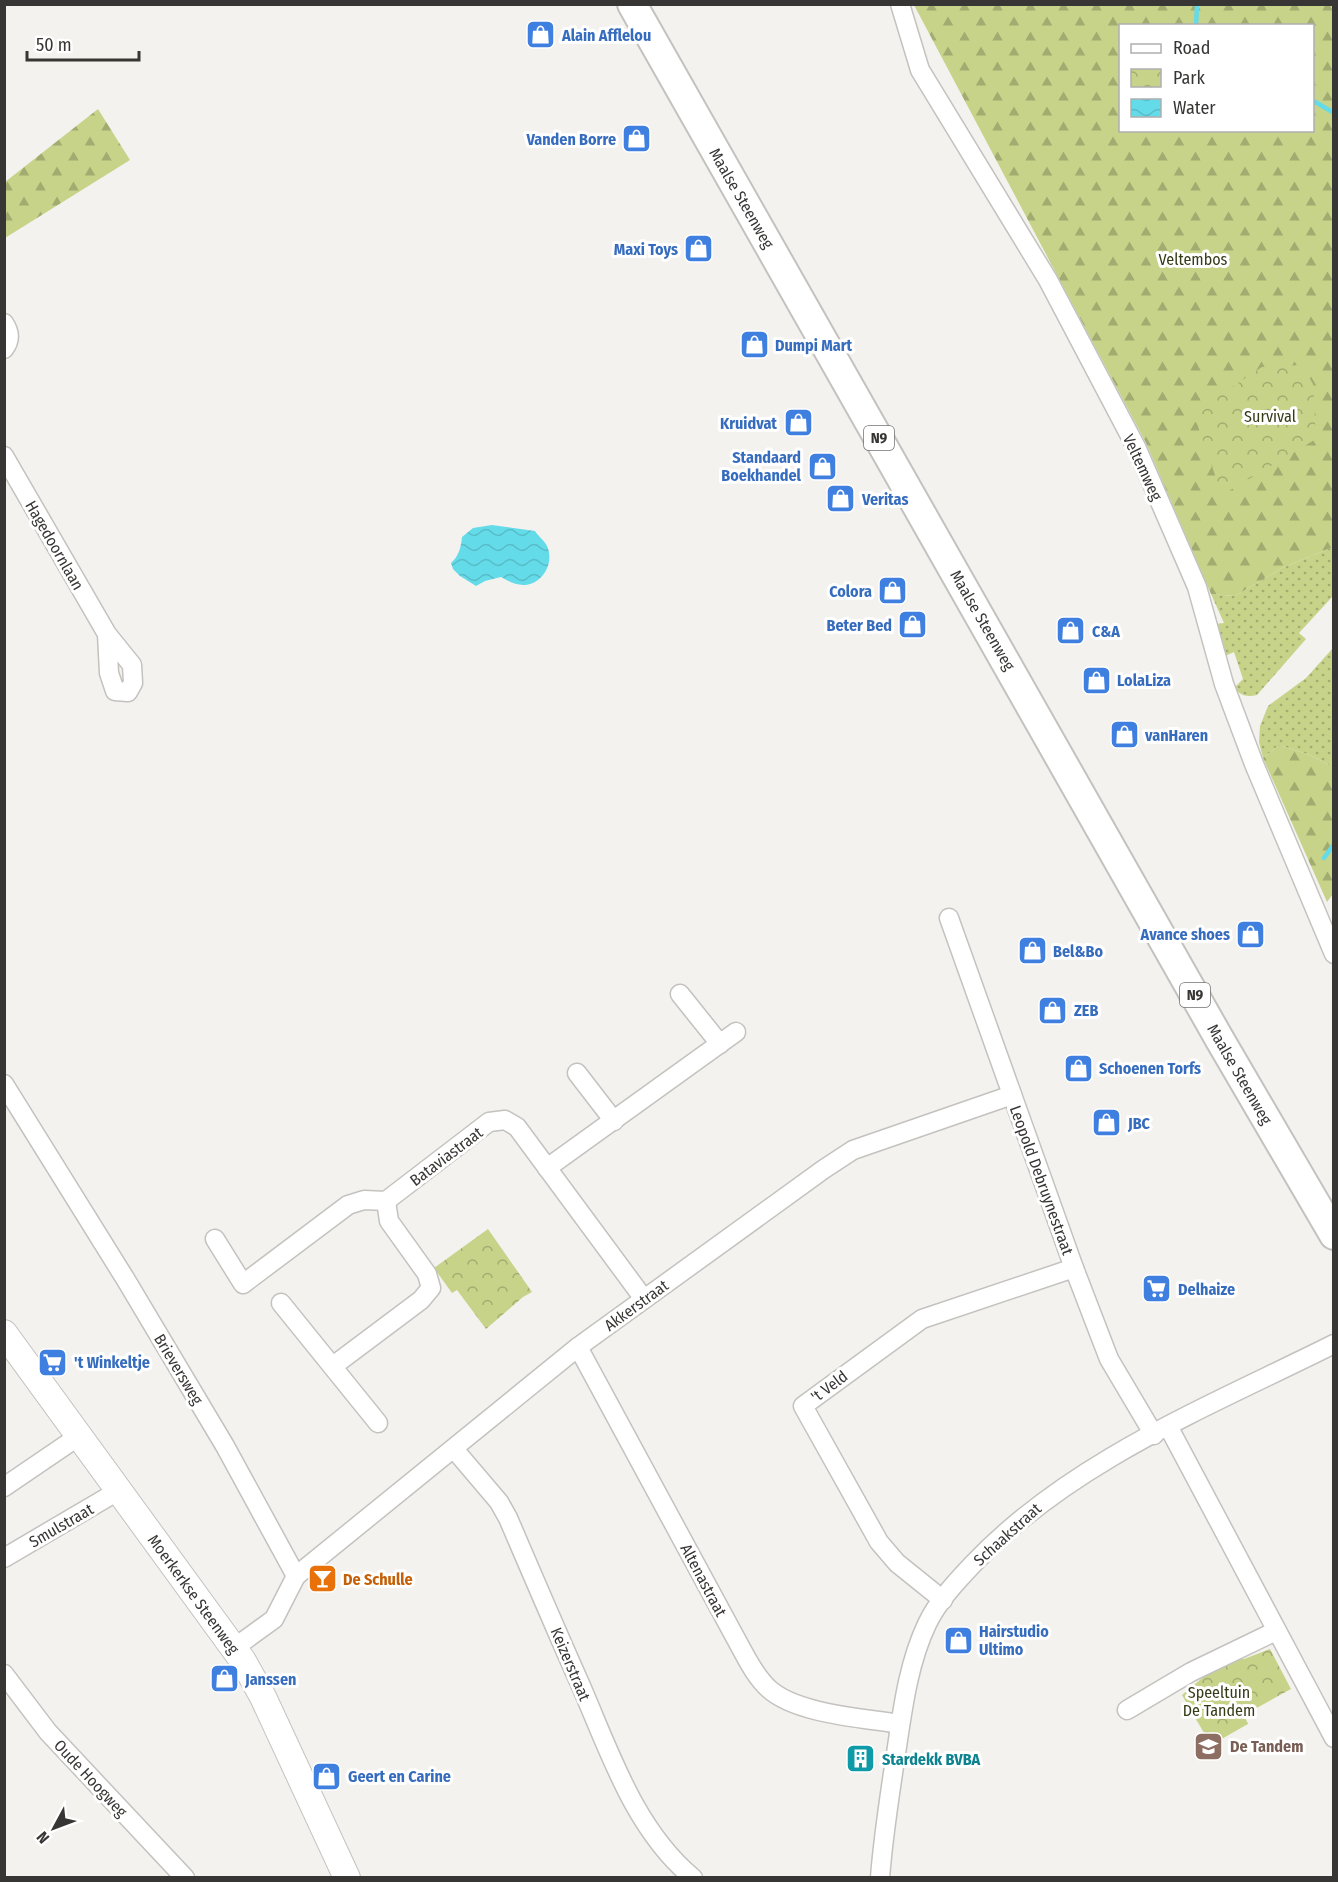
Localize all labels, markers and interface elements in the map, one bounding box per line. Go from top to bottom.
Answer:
shop icon: Alain Afflelou [525,19,557,51]
scale bar [27,24,140,62]
legend [1119,24,1314,132]
place label: Alain Afflelou [561,26,651,45]
text: 50 m [36,34,72,56]
text: Road [1173,37,1210,59]
text: Park [1173,67,1206,89]
text: Water [1173,97,1216,119]
shop icon: Vanden Borre [621,123,653,155]
place label: Vanden Borre [525,130,616,149]
street label: Maalse Steenweg [705,145,778,252]
shop icon: Maxi Toys [683,233,715,265]
place label: Maxi Toys [614,240,678,259]
park label: Veltembos [1159,250,1228,269]
shop icon: Dumpi Mart [738,329,770,361]
place label: Dumpi Mart [775,336,853,355]
shop icon: Kruidvat [782,407,814,439]
park label: Survival [1244,407,1296,426]
place label: Kruidvat [720,414,777,433]
road number: N9 [864,426,894,450]
street label: Veltemweg [1119,431,1166,504]
place label: Standaard Boekhandel [721,448,802,485]
shop icon: Standaard Boekhandel [806,450,838,482]
shop icon: Veritas [825,483,857,515]
place label: Veritas [861,490,908,509]
street label: Hagedoornlaan [21,497,88,593]
street label: Maalse Steenweg [946,567,1019,674]
shop icon: Colora [877,575,909,607]
place label: Colora [829,582,872,601]
shop icon: Beter Bed [897,609,929,641]
shop icon: C&A [1055,615,1087,647]
place label: Beter Bed [827,616,892,635]
place label: C&A [1092,622,1120,641]
shop icon: LolaLiza [1080,664,1112,696]
place label: LolaLiza [1117,671,1171,690]
shop icon: vanHaren [1108,719,1140,751]
place label: vanHaren [1144,726,1208,745]
shop icon: Avance shoes [1235,918,1267,950]
place label: Avance shoes [1140,925,1230,944]
shop icon: Bel&Bo [1016,935,1048,967]
place label: Bel&Bo [1053,942,1103,961]
road number: N9 [1180,983,1210,1007]
shop icon: ZEB [1037,994,1069,1026]
place label: ZEB [1074,1001,1098,1020]
street label: Maalse Steenweg [1203,1021,1276,1128]
shop icon: Schoenen Torfs [1062,1052,1094,1084]
place label: Schoenen Torfs [1099,1059,1201,1078]
street label: Leopold Debruynestraat [1006,1103,1078,1258]
shop icon: JBC [1091,1107,1123,1139]
place label: JBC [1127,1114,1151,1133]
street label: Bataviastraat [406,1122,487,1190]
supermarket icon: Delhaize [1141,1273,1173,1305]
street label: Akkerstraat [601,1275,673,1335]
place label: Delhaize [1178,1280,1235,1299]
street label: Brieversweg [150,1330,207,1408]
supermarket icon: 't Winkeltje [37,1346,69,1378]
place label: 't Winkeltje [74,1353,150,1372]
street label: 't Veld [807,1367,851,1406]
street label: Smulstraat [26,1499,97,1551]
street label: Schaakstraat [970,1499,1046,1570]
street label: Moerkerkse Steenweg [144,1531,244,1658]
street label: Altenastraat [676,1541,731,1621]
bar icon: De Schulle [306,1563,338,1595]
place label: De Schulle [343,1570,413,1589]
place label: Hairstudio Ultimo [979,1622,1049,1659]
shop icon: Hairstudio Ultimo [942,1624,974,1656]
street label: Keizerstraat [547,1625,595,1704]
shop icon: Janssen [208,1663,240,1695]
place label: Janssen [244,1670,296,1689]
park label: Speeltuin De Tandem [1183,1683,1255,1720]
school or university icon: De Tandem [1193,1730,1225,1762]
street label: Oude Hoogweg [50,1736,132,1821]
place label: De Tandem [1230,1737,1303,1756]
building icon: Stardekk BVBA [845,1743,877,1775]
place label: Stardekk BVBA [882,1750,981,1769]
shop icon: Geert en Carine [311,1760,343,1792]
place label: Geert en Carine [348,1767,451,1786]
north arrow [24,1798,84,1858]
text: N [33,1828,53,1847]

